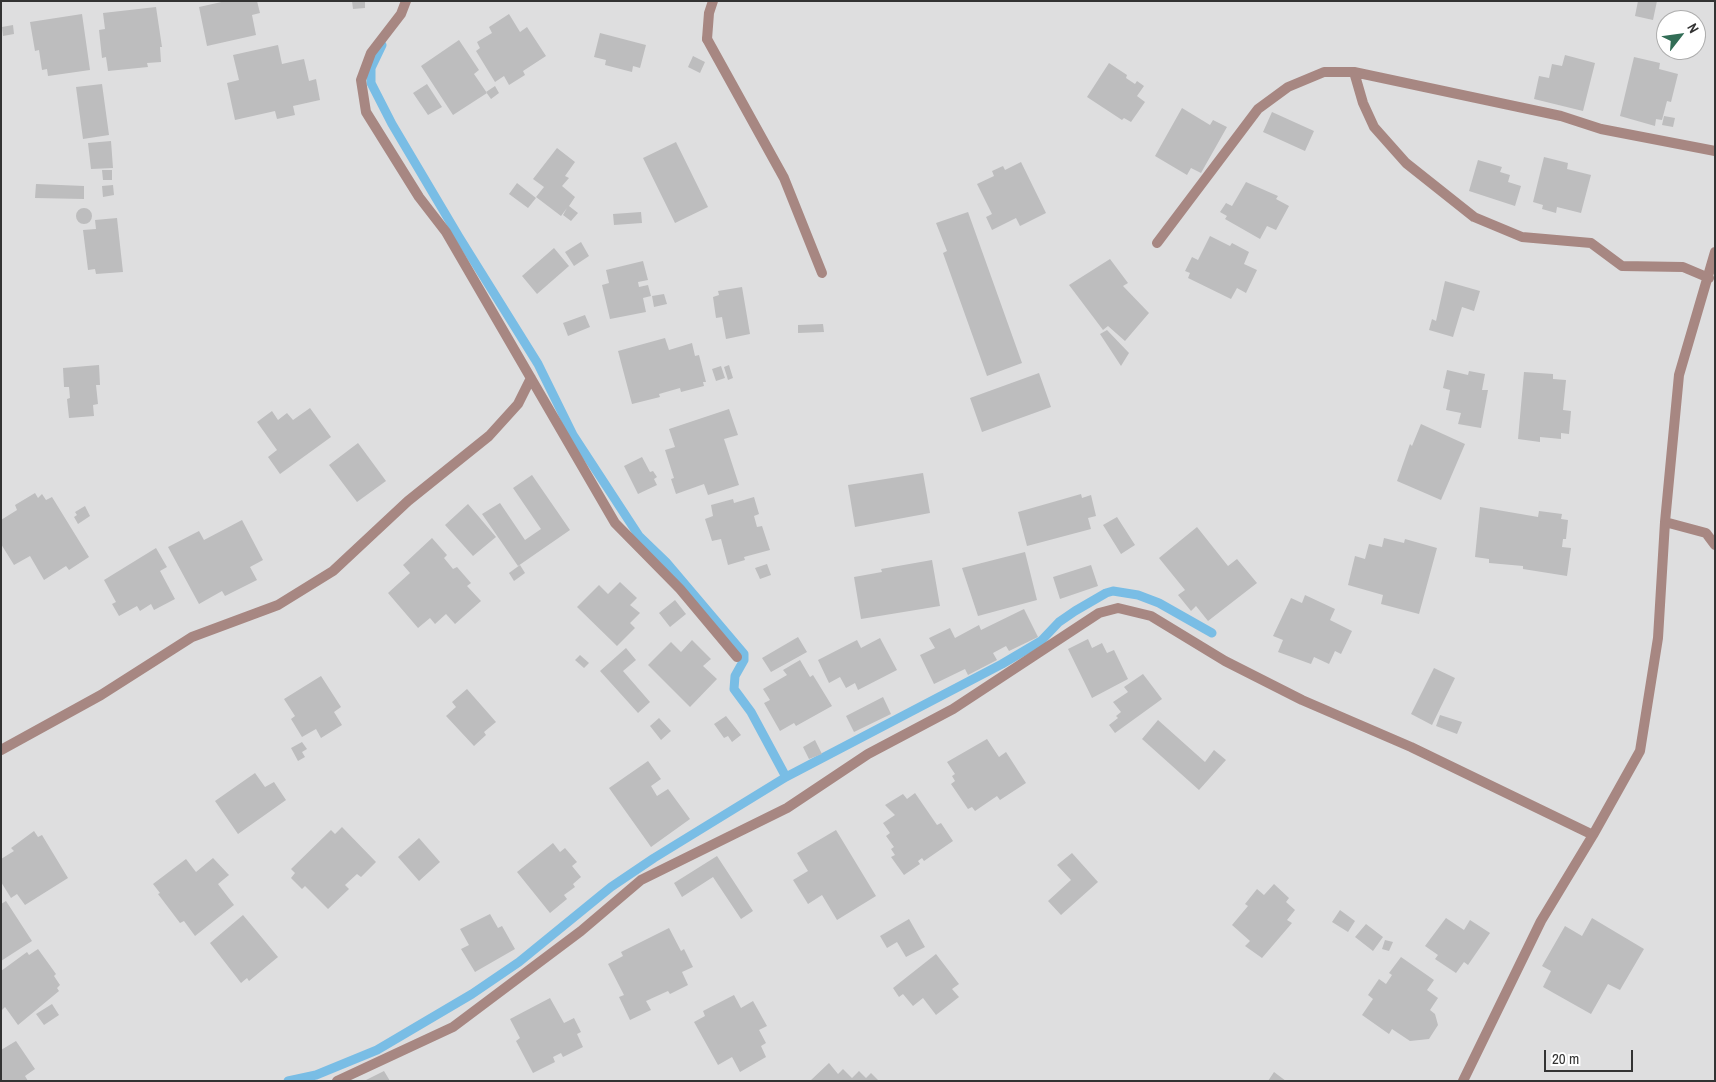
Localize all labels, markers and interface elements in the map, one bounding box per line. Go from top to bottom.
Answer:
north arrow [1656,10,1706,60]
text: N [1683,20,1703,36]
scale bar [1546,1040,1635,1072]
text: 20 m [1552,1048,1579,1069]

